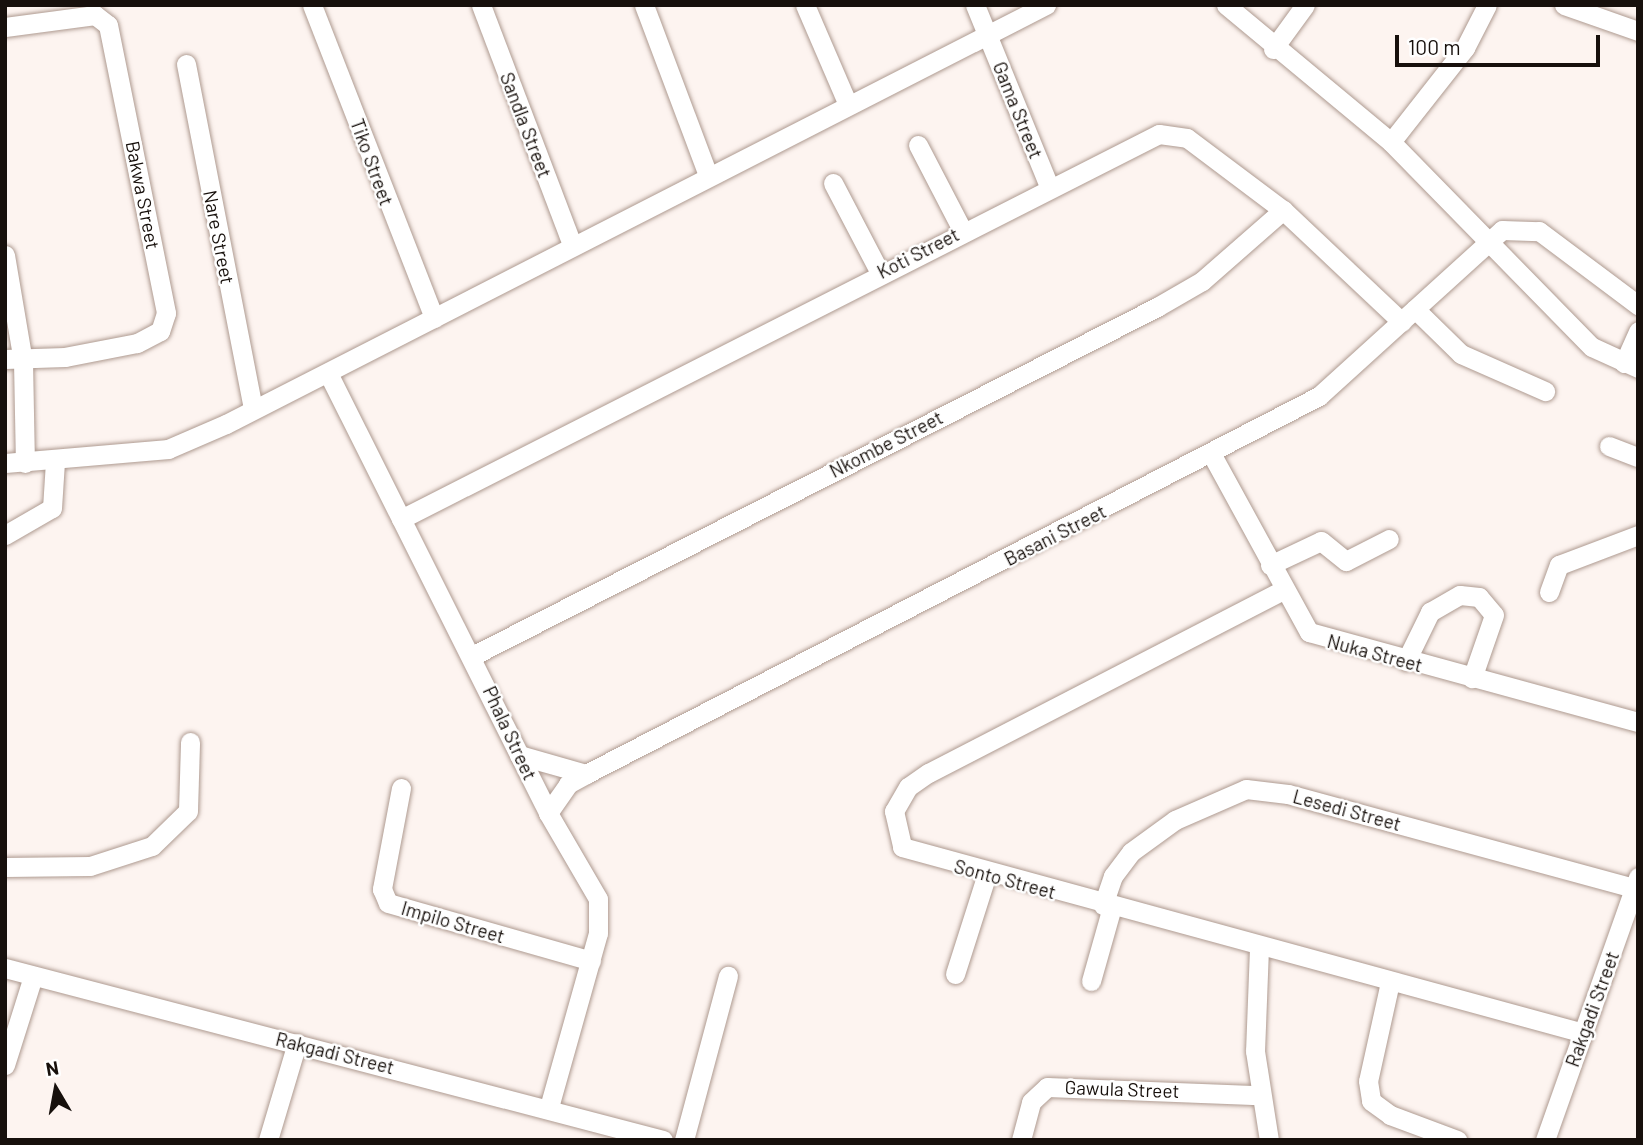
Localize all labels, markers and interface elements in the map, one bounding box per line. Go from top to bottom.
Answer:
scale bar [1398,21,1603,65]
text: 100 m [1408,34,1461,59]
street label: Gama Street [988,58,1048,162]
street label: Sandla Street [495,69,557,181]
street label: Tiko Street [346,116,398,208]
street label: Bakwa Street [121,139,165,251]
street label: Nare Street [199,188,239,286]
street label: Koti Street [873,223,963,283]
street label: Nkombe Street [826,406,946,482]
street label: Basani Street [1000,500,1110,570]
street label: Nuka Street [1325,629,1425,677]
street label: Phala Street [478,682,542,784]
street label: Lesedi Street [1290,785,1404,835]
street label: Sonto Street [952,854,1058,904]
street label: Impilo Street [399,896,507,948]
street label: Rakgadi Street [1561,948,1623,1070]
street label: Rakgadi Street [273,1027,397,1079]
north arrow [21,1054,91,1124]
text: N [44,1055,60,1080]
street label: Gawula Street [1064,1076,1180,1102]

